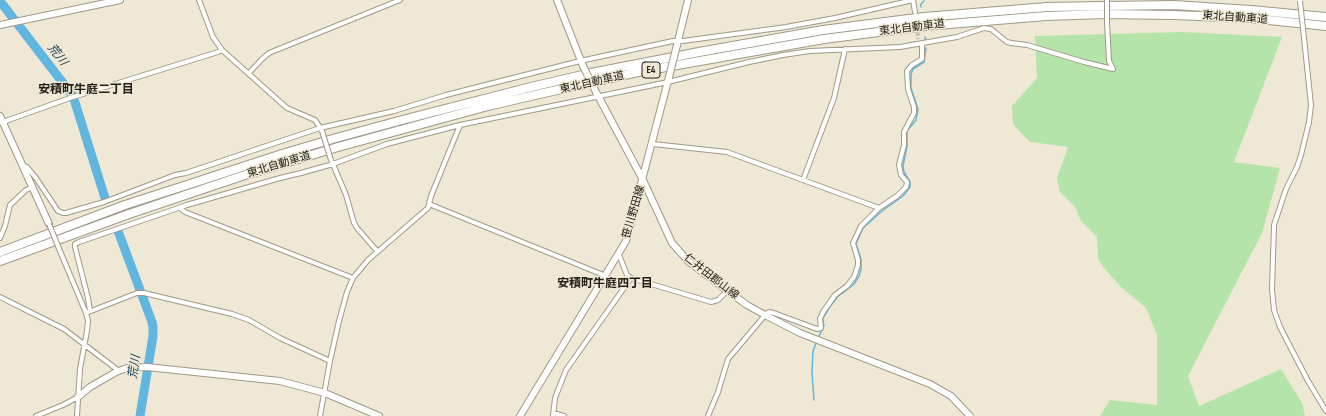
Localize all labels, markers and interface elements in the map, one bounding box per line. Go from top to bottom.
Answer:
street label: 東北自動車道 [1202,9,1268,27]
street label: 東北自動車道 [878,17,946,39]
water label: 荒川 [44,41,70,69]
road number: E4 [642,62,660,78]
street label: 東北自動車道 [558,69,626,97]
district label: 安積町牛庭二丁目 [38,83,134,97]
street label: 東北自動車道 [246,149,312,181]
street label: 笹川野田線 [620,184,648,240]
street label: 仁井田郡山線 [681,251,741,303]
district label: 安積町牛庭四丁目 [557,277,653,291]
water label: 荒川 [126,354,144,380]

